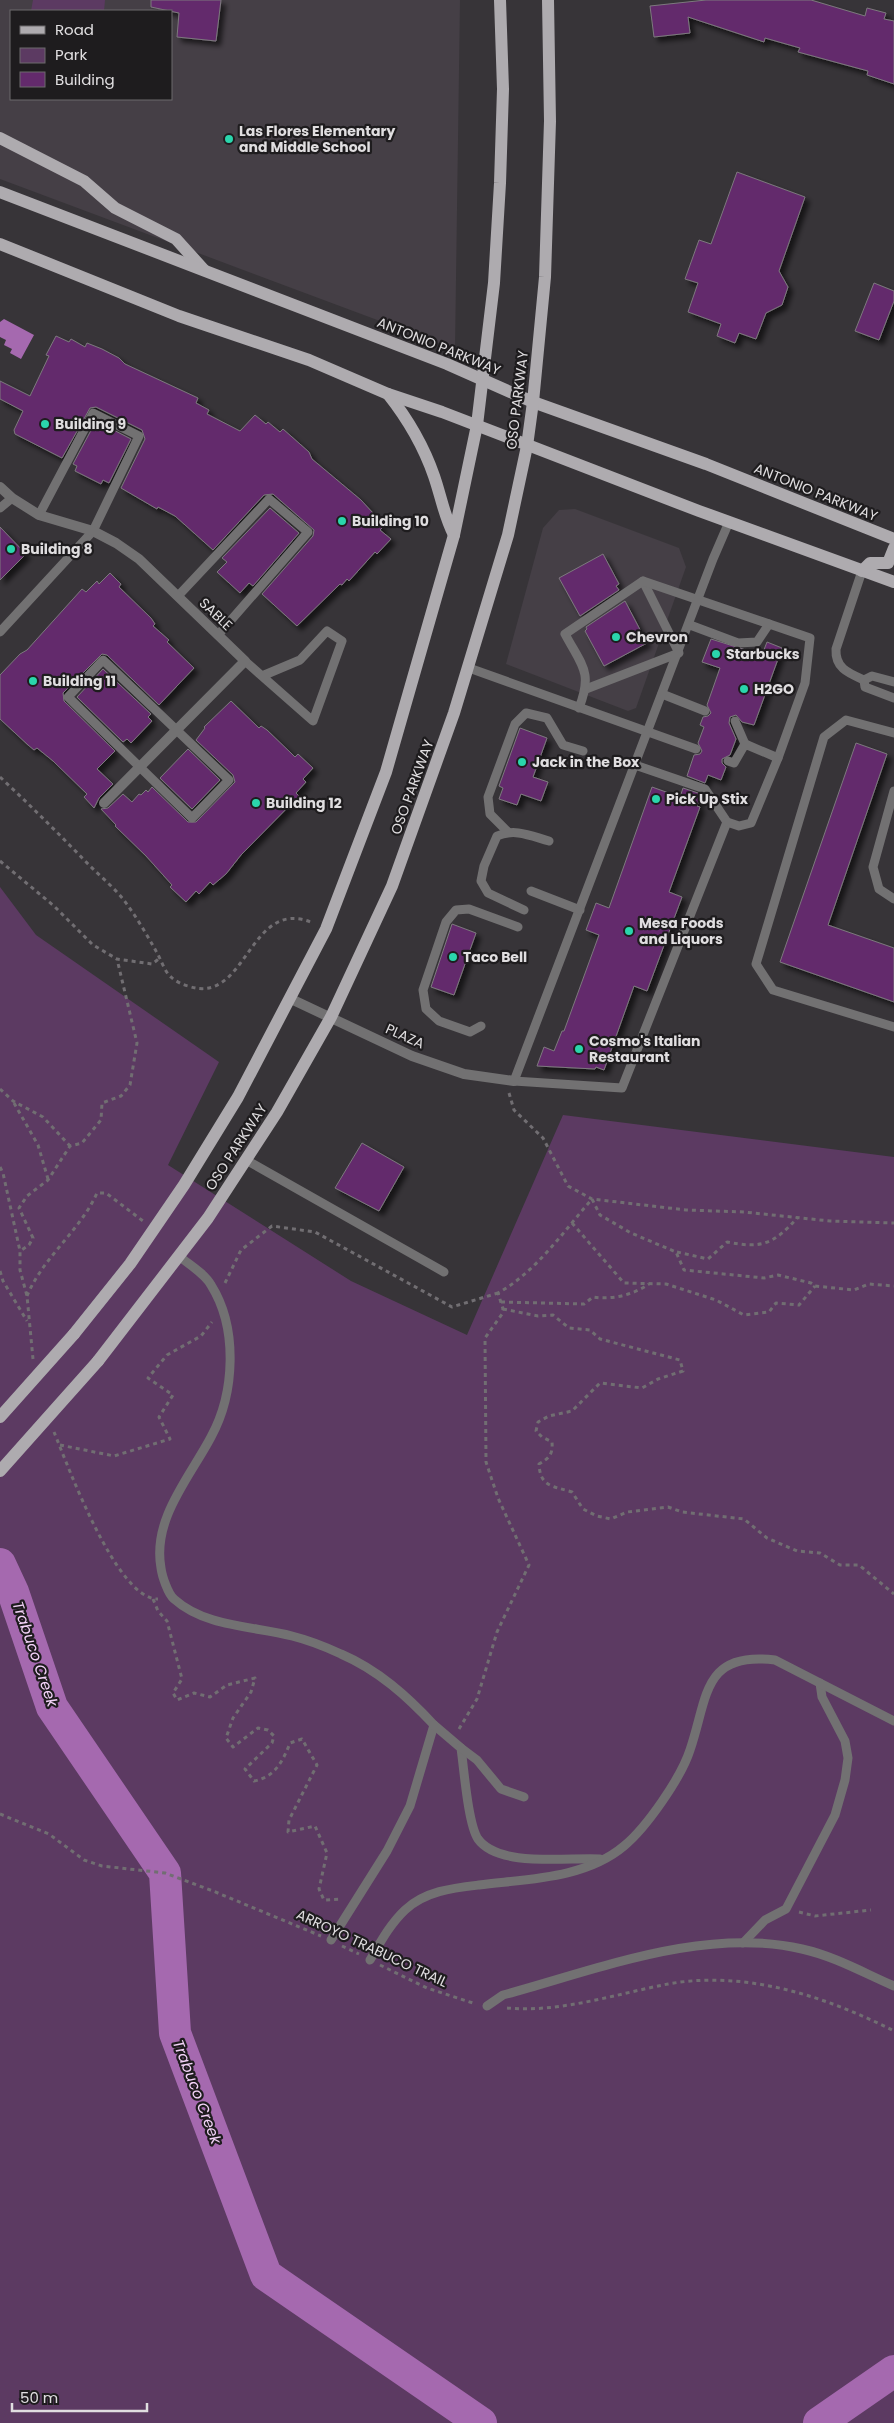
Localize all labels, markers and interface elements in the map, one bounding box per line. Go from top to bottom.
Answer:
legend [10,10,172,100]
text: Road [55,19,94,40]
text: Park [55,44,87,65]
text: Building [55,69,115,90]
place label: Las Flores Elementary and Middle School [239,121,395,157]
marker: Las Flores Elementary and Middle School [223,133,235,145]
street label: ANTONIO PARKWAY [374,312,504,380]
street label: OSO PARKWAY [501,349,533,451]
place label: Building 9 [55,414,126,434]
marker: Building 9 [39,418,51,430]
street label: ANTONIO PARKWAY [751,458,881,526]
place label: Building 10 [352,511,429,531]
marker: Building 10 [336,515,348,527]
place label: Building 8 [21,539,93,559]
marker: Building 8 [5,543,17,555]
street label: SABLE [195,593,237,635]
place label: Chevron [626,627,688,647]
marker: Chevron [610,631,622,643]
place label: Starbucks [726,644,800,664]
marker: Starbucks [710,648,722,660]
place label: Building 11 [43,671,116,691]
marker: Building 11 [27,675,39,687]
place label: H2GO [754,679,794,699]
marker: H2GO [738,683,750,695]
street label: OSO PARKWAY [386,737,438,837]
place label: Jack in the Box [532,752,640,772]
marker: Jack in the Box [516,756,528,768]
place label: Pick Up Stix [666,789,749,809]
place label: Building 12 [266,793,342,813]
marker: Pick Up Stix [650,793,662,805]
marker: Building 12 [250,797,262,809]
place label: Mesa Foods and Liquors [639,913,724,949]
marker: Mesa Foods and Liquors [623,925,635,937]
place label: Taco Bell [463,947,527,967]
marker: Taco Bell [447,951,459,963]
street label: PLAZA [382,1019,428,1053]
place label: Cosmo's Italian Restaurant [589,1031,701,1067]
marker: Cosmo's Italian Restaurant [573,1043,585,1055]
street label: OSO PARKWAY [200,1100,272,1194]
water label: Trabuco Creek [8,1598,64,1711]
street label: ARROYO TRABUCO TRAIL [293,1904,451,1992]
water label: Trabuco Creek [168,2037,227,2148]
scale bar [12,2380,148,2412]
text: 50 m [20,2387,58,2408]

